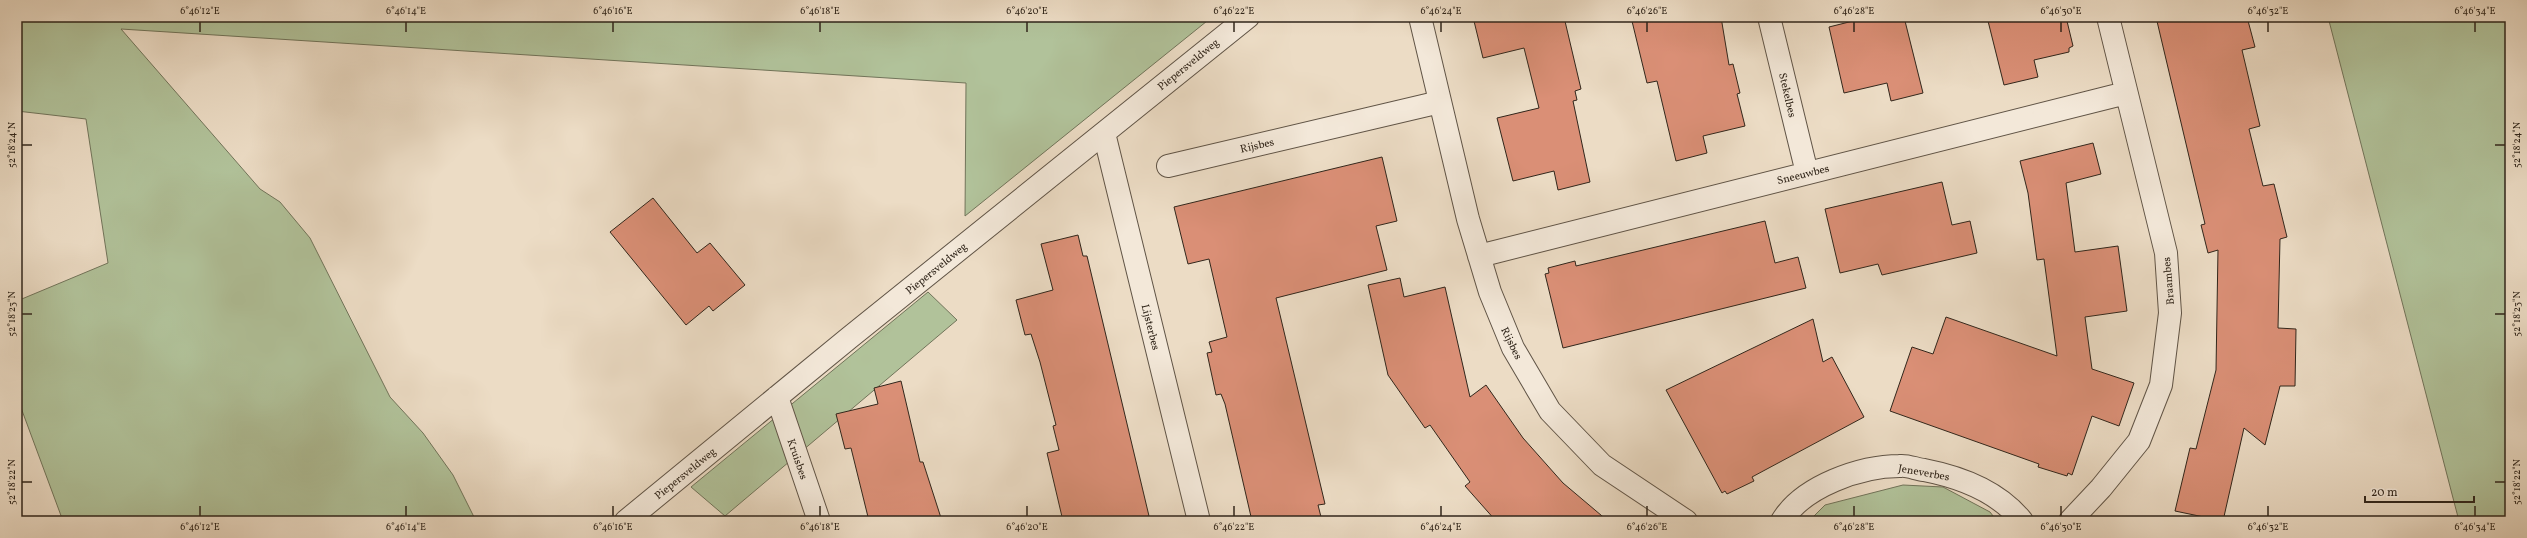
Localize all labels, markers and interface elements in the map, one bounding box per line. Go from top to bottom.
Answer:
text: 6°46'12"E [180,4,220,18]
text: 6°46'14"E [386,4,426,18]
text: 6°46'16"E [593,4,633,18]
text: 6°46'18"E [800,4,840,18]
text: 6°46'20"E [1006,4,1048,18]
text: 6°46'22"E [1214,4,1254,18]
text: 6°46'24"E [1421,4,1462,18]
text: 6°46'26"E [1627,4,1667,18]
text: 6°46'28"E [1834,4,1874,18]
text: 6°46'30"E [2040,4,2082,18]
text: 6°46'32"E [2248,4,2288,18]
text: 6°46'34"E [2454,4,2496,18]
street label: Piepersveldweg [1155,35,1223,95]
street label: Stekelbes [1774,72,1799,119]
text: 52°18'24"N [5,121,19,168]
text: 52°18'24"N [2510,121,2524,168]
street label: Rijsbes [1239,135,1276,158]
street label: Sneeuwbes [1776,162,1831,189]
street label: Piepersveldweg [903,239,971,299]
street label: Braambes [2160,256,2179,305]
text: 52°18'23"N [5,291,19,337]
text: 52°18'23"N [2510,291,2524,337]
street label: Lijsterbes [1137,303,1163,352]
street label: Rijsbes [1496,325,1525,363]
street label: Kruisbes [783,437,811,482]
street label: Piepersveldweg [652,444,720,504]
text: 52°18'22"N [5,458,19,505]
text: 52°18'22"N [2510,458,2524,505]
street label: Jeneverbes [1897,462,1951,485]
scale bar [2365,478,2474,504]
text: 20 m [2371,485,2398,501]
text: 6°46'12"E [180,520,220,534]
text: 6°46'14"E [386,520,426,534]
text: 6°46'16"E [593,520,633,534]
text: 6°46'18"E [800,520,840,534]
text: 6°46'20"E [1006,520,1048,534]
text: 6°46'22"E [1214,520,1254,534]
text: 6°46'24"E [1421,520,1462,534]
text: 6°46'26"E [1627,520,1667,534]
text: 6°46'28"E [1834,520,1874,534]
text: 6°46'30"E [2040,520,2082,534]
text: 6°46'32"E [2248,520,2288,534]
text: 6°46'34"E [2454,520,2496,534]

